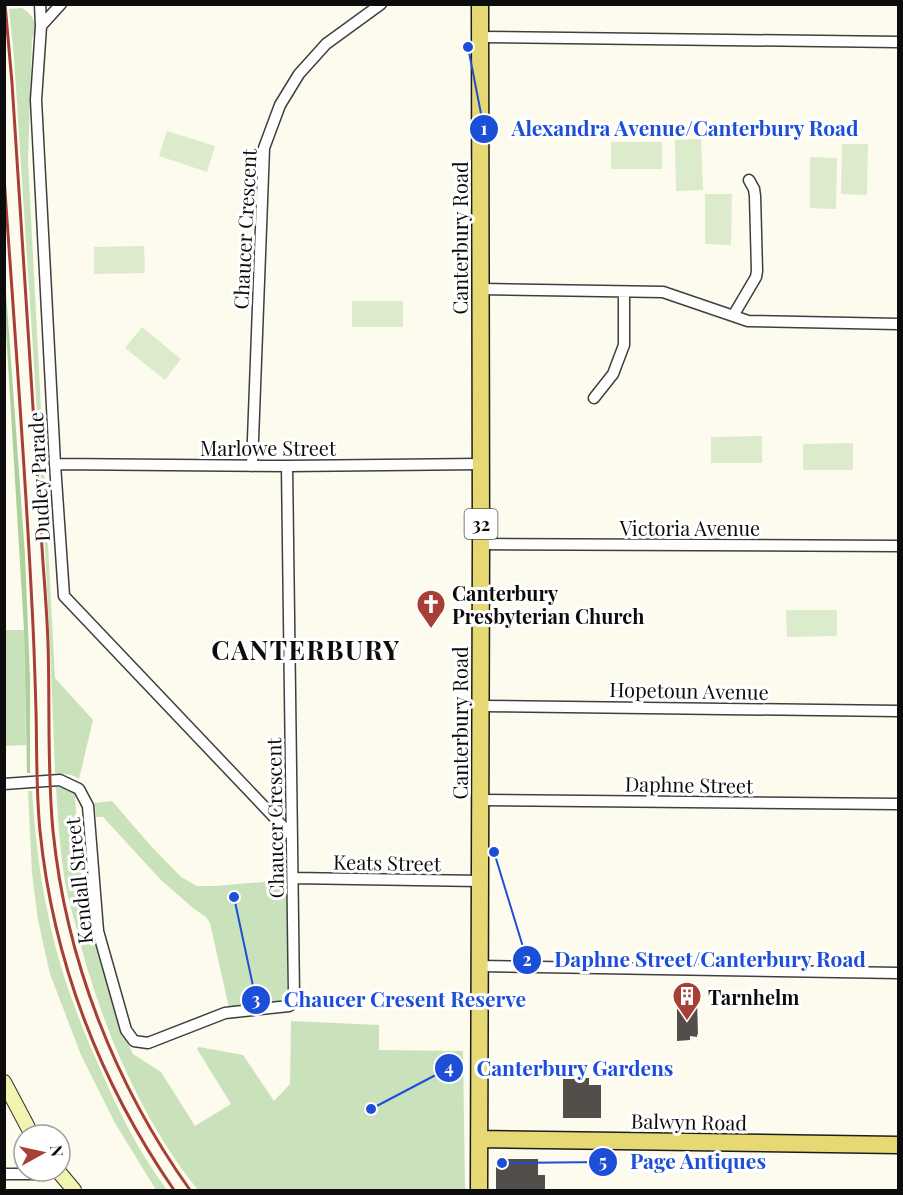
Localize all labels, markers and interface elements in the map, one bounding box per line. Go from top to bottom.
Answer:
callout: Alexandra Avenue/Canterbury Road [469,110,872,149]
text: Alexandra Avenue/Canterbury Road [510,113,859,141]
text: 1 [481,116,488,140]
street label: Chaucer Crescent [226,147,262,310]
street label: Canterbury Road [446,161,473,315]
street label: Dudley Parade [21,411,55,543]
street label: Marlowe Street [200,434,337,461]
road number: 32 [464,509,498,539]
street label: Victoria Avenue [619,514,760,541]
place label: Canterbury Presbyterian Church [452,579,644,629]
church icon: Canterbury Presbyterian Church [415,588,447,630]
district label: CANTERBURY [211,632,401,667]
street label: Canterbury Road [446,646,473,800]
street label: Hopetoun Avenue [609,675,769,705]
street label: Chaucer Crescent [259,737,289,899]
street label: Daphne Street [625,769,754,799]
street label: Kendall Street [58,816,98,946]
street label: Keats Street [333,848,442,876]
callout: Daphne Street/Canterbury Road [512,940,878,979]
text: Daphne Street/Canterbury Road [554,944,866,972]
text: 2 [522,947,532,971]
callout: Chaucer Cresent Reserve [241,980,538,1019]
building icon: Tarnhelm [671,980,703,1022]
place label: Tarnhelm [708,983,799,1010]
text: Chaucer Cresent Reserve [284,984,526,1012]
text: 3 [252,987,261,1011]
callout: Canterbury Gardens [434,1049,686,1088]
text: Canterbury Gardens [476,1053,674,1081]
text: 4 [444,1055,454,1079]
street label: Balwyn Road [631,1106,748,1136]
north arrow [12,1123,72,1183]
callout: Page Antiques [588,1142,779,1181]
text: N [46,1144,69,1158]
text: Page Antiques [630,1146,766,1174]
text: 5 [599,1149,607,1173]

